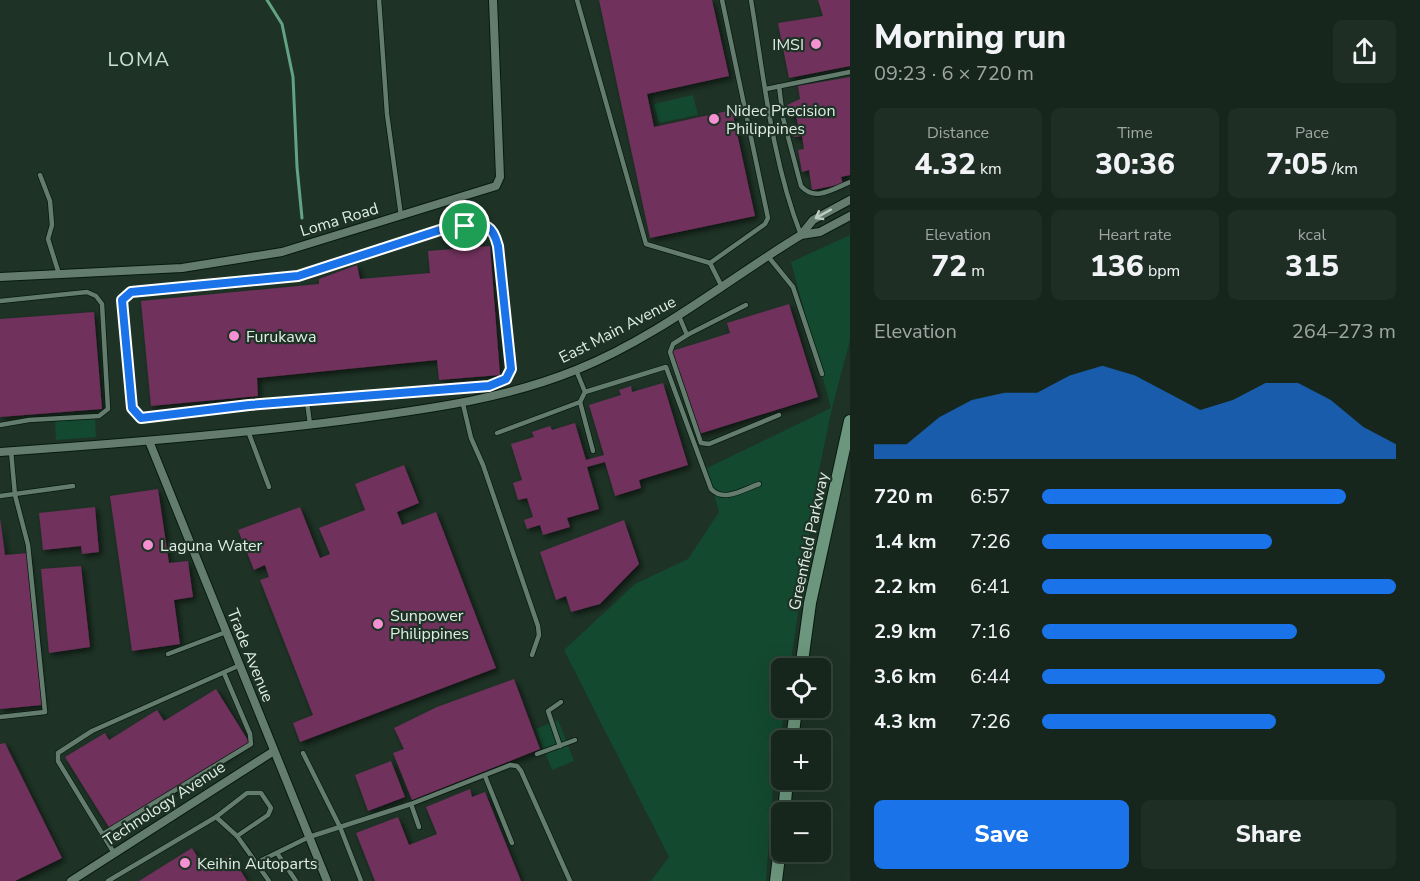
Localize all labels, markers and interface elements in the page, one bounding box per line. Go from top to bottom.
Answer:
text: Morning run [874,15,1066,60]
button: share [1333,20,1396,83]
place label: IMSI [772,34,804,56]
marker: IMSI [809,37,823,51]
district label: LOMA [107,46,171,73]
text: 09:23 · 6 × 720 m [874,60,1034,87]
place label: Nidec Precision Philippines [726,100,836,140]
marker: Nidec Precision Philippines [707,112,721,126]
text: Distance [927,122,989,144]
text: Time [1117,122,1153,144]
text: Pace [1295,122,1329,144]
text: 4.32 [914,144,976,185]
text: 30:36 [1095,144,1175,185]
text: 7:05 [1266,144,1328,185]
text: km [976,158,1002,180]
text: /km [1328,158,1358,180]
street label: Loma Road [297,198,381,242]
pin [439,200,490,251]
one-way arrow [815,208,832,220]
icon: arrive [448,209,481,242]
text: Elevation [925,224,991,246]
text: Heart rate [1098,224,1172,246]
text: kcal [1298,224,1326,246]
text: 72 [931,246,967,287]
text: 136 [1090,246,1144,287]
text: 315 [1285,246,1339,287]
text: m [967,260,985,282]
text: bpm [1144,260,1180,282]
street label: East Main Avenue [555,291,680,369]
text: Elevation [874,318,957,345]
text: 264–273 m [1292,318,1396,345]
place label: Furukawa [246,326,316,348]
marker: Furukawa [227,329,241,343]
street label: Greenfield Parkway [784,469,835,612]
text: 720 m [874,483,933,510]
text: 6:57 [970,483,1011,510]
text: 1.4 km [874,528,937,555]
text: 7:26 [970,528,1011,555]
place label: Laguna Water [160,535,262,557]
marker: Laguna Water [141,538,155,552]
text: 2.2 km [874,573,937,600]
text: 6:41 [970,573,1011,600]
street label: Trade Avenue [221,605,279,705]
place label: Sunpower Philippines [390,605,469,645]
marker: Sunpower Philippines [371,617,385,631]
text: 2.9 km [874,618,937,645]
text: 7:16 [970,618,1011,645]
map controls [771,658,831,862]
button: locate [771,658,831,718]
text: 3.6 km [874,663,937,690]
text: 6:44 [970,663,1011,690]
text: 4.3 km [874,708,937,735]
text: 7:26 [970,708,1011,735]
button: + [771,730,831,790]
street label: Technology Avenue [99,756,230,851]
button: Save [874,800,1129,869]
button: Share [1141,800,1396,869]
button: − [771,802,831,862]
place label: Keihin Autoparts [197,853,317,875]
marker: Keihin Autoparts [178,856,192,870]

